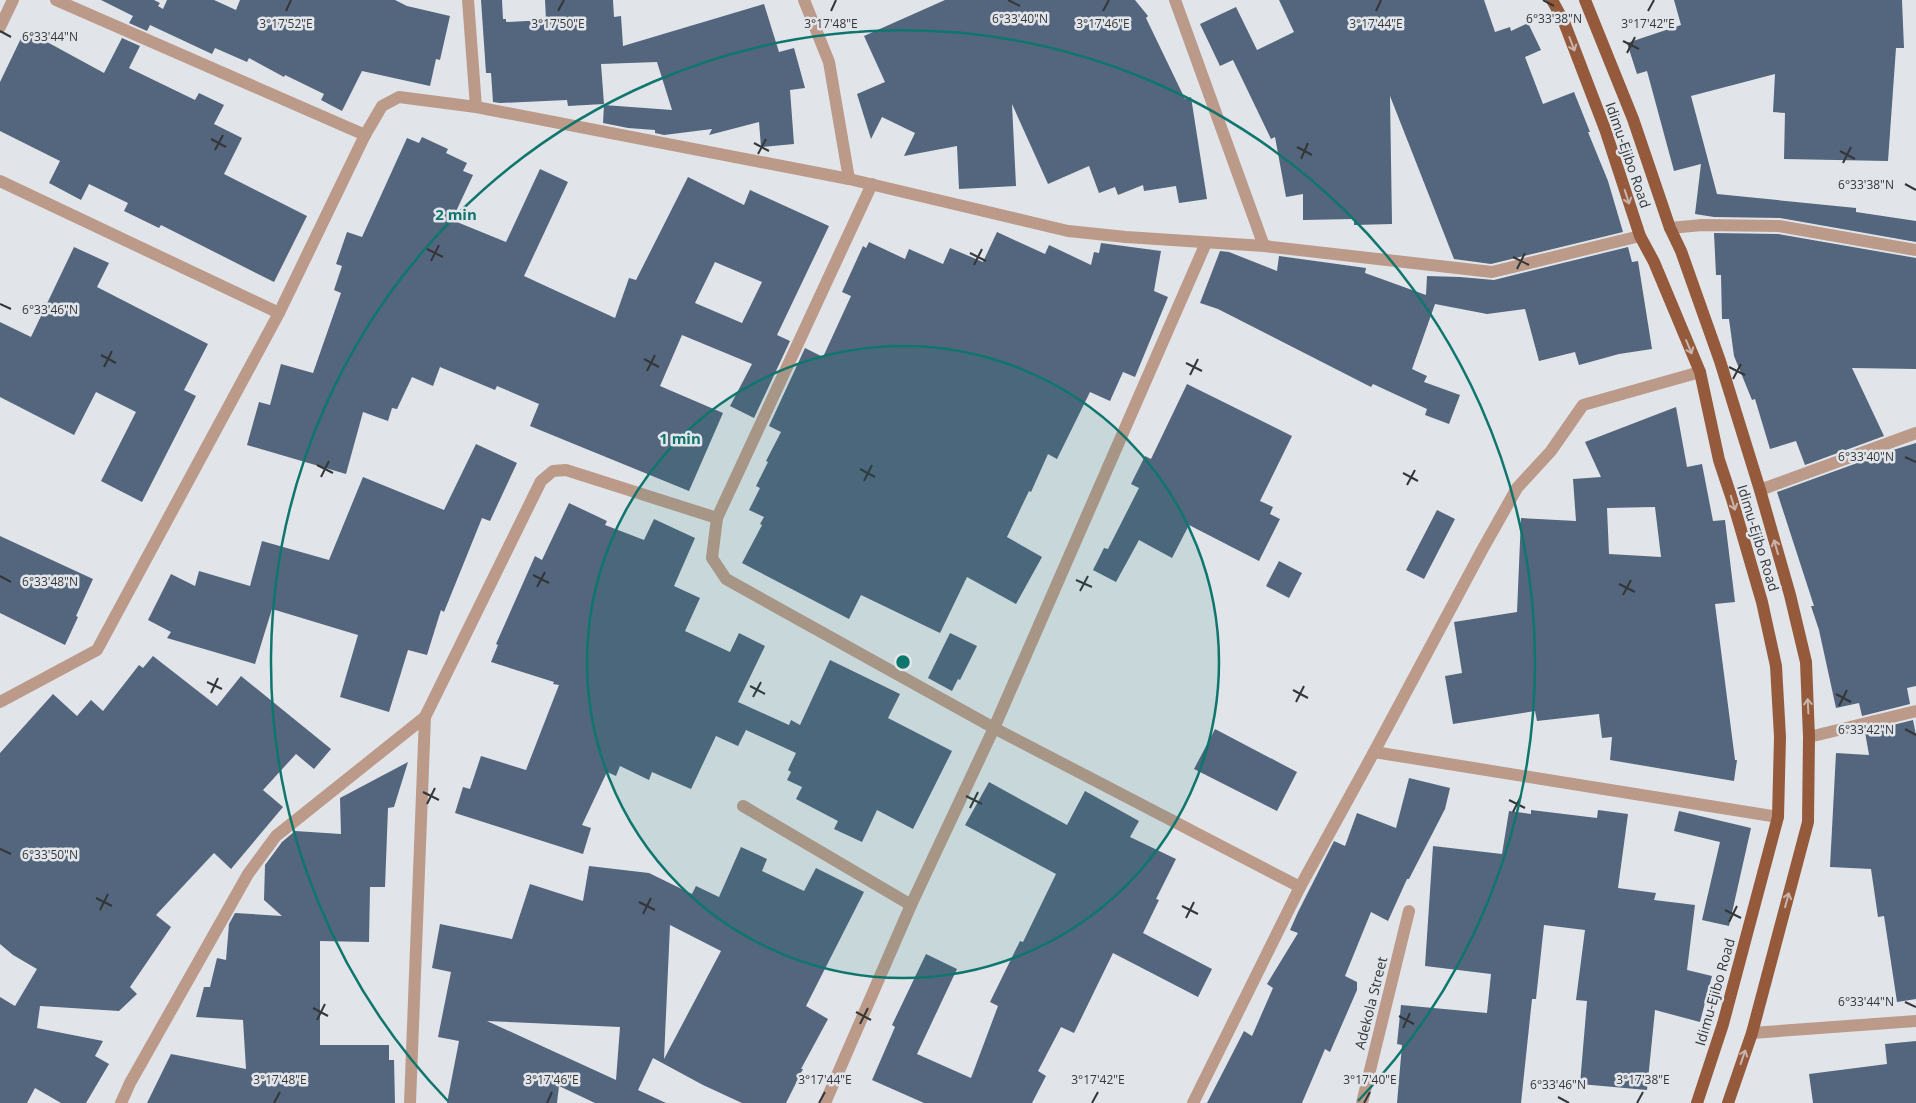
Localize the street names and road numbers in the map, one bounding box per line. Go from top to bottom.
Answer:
street label: Idimu-Ejibo Road [1601,99,1656,210]
street label: Idimu-Ejibo Road [1733,482,1784,594]
street label: Idimu-Ejibo Road [1690,936,1739,1048]
street label: Adekola Street [1350,954,1391,1051]

